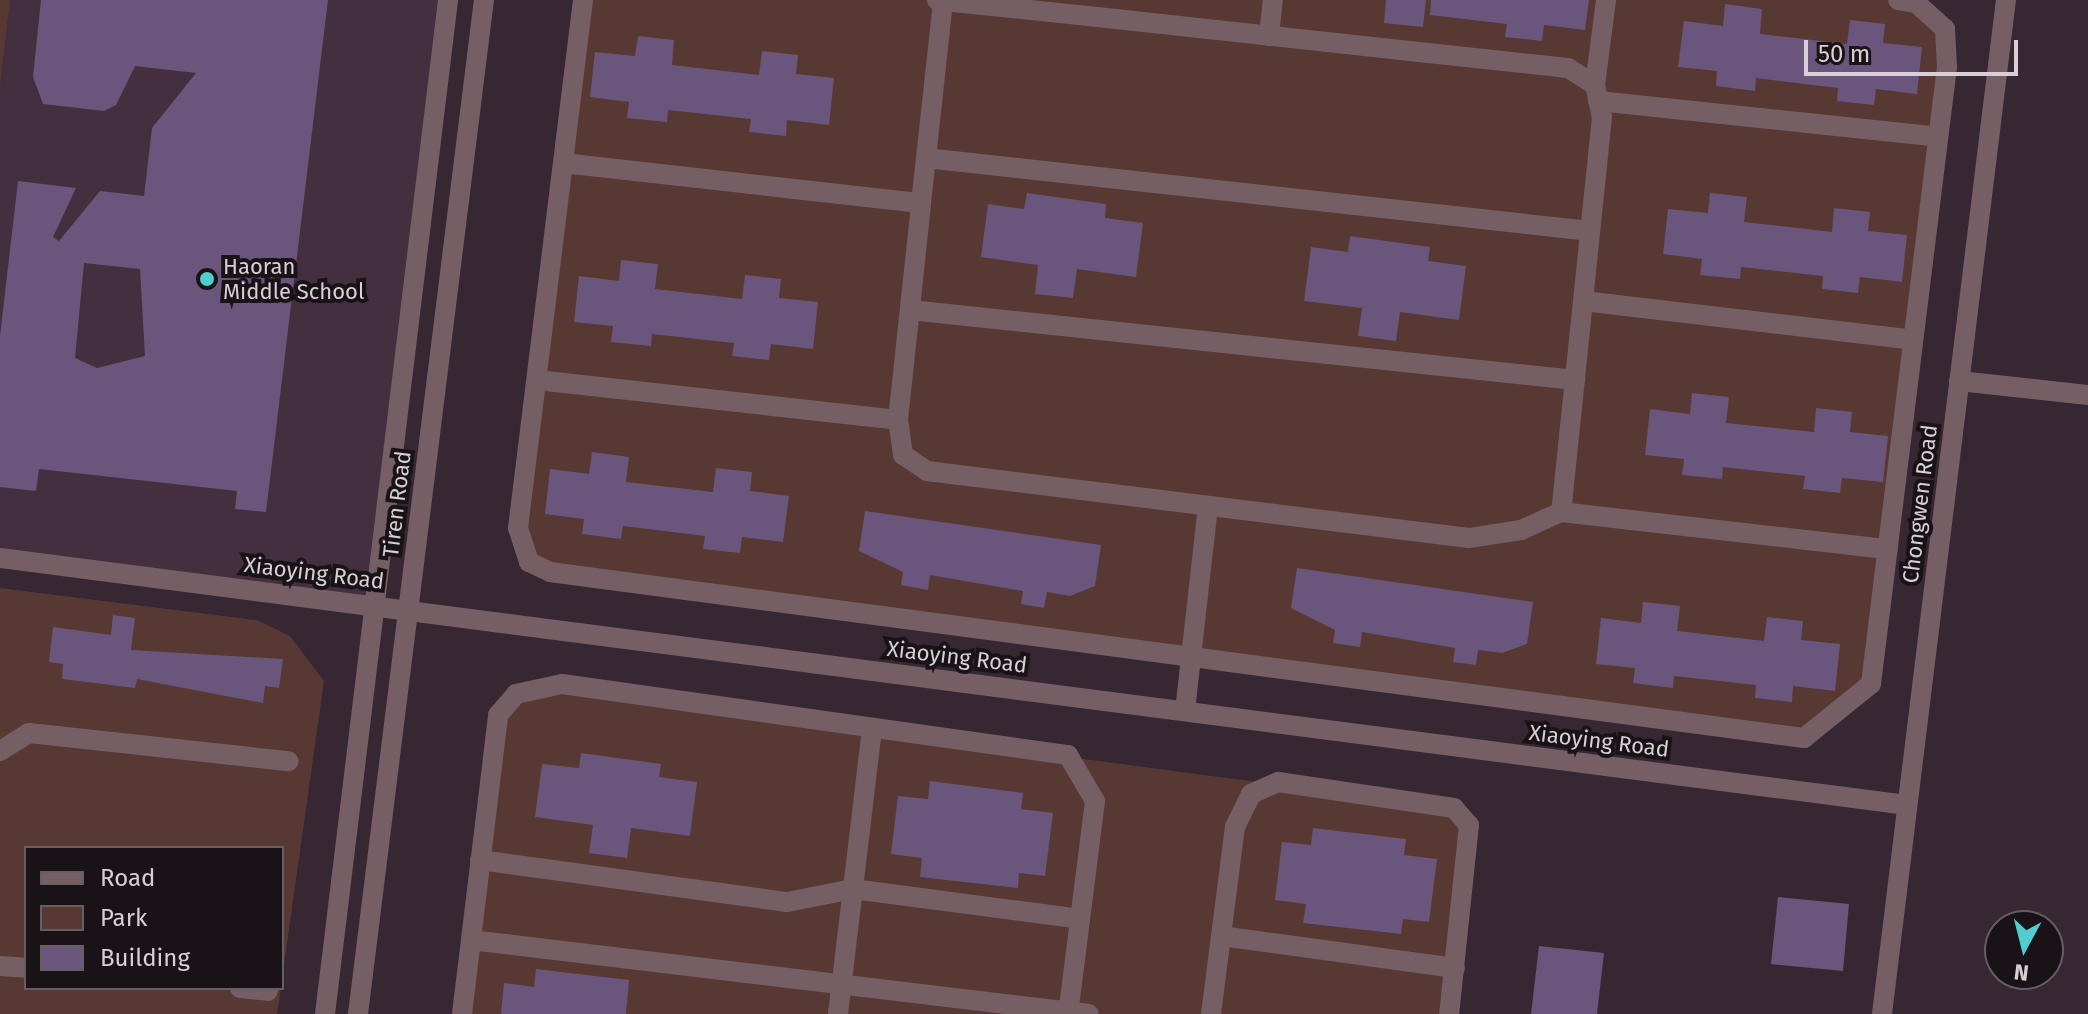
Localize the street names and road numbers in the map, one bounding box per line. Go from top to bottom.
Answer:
street label: Chongwen Road [1897,423,1943,585]
street label: Tiren Road [377,449,417,559]
street label: Xiaoying Road [243,551,385,595]
street label: Xiaoying Road [886,635,1028,679]
street label: Xiaoying Road [1528,719,1670,763]

